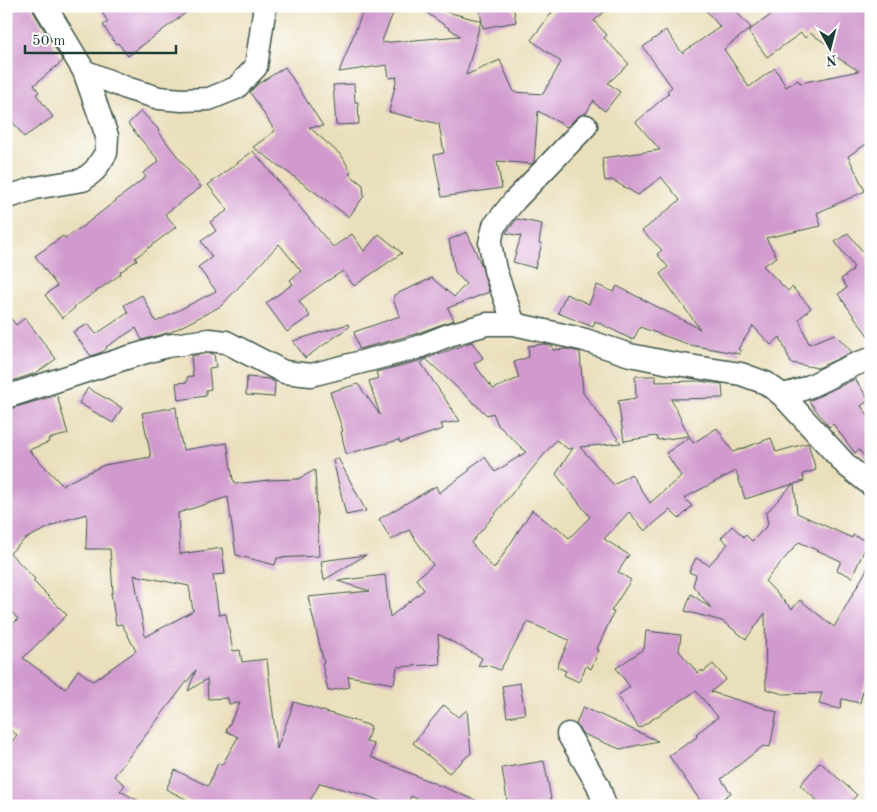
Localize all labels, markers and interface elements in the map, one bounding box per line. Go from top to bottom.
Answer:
scale bar [25,22,176,54]
north arrow [804,22,854,72]
text: 50 m [32,34,66,49]
text: N [825,52,838,68]

